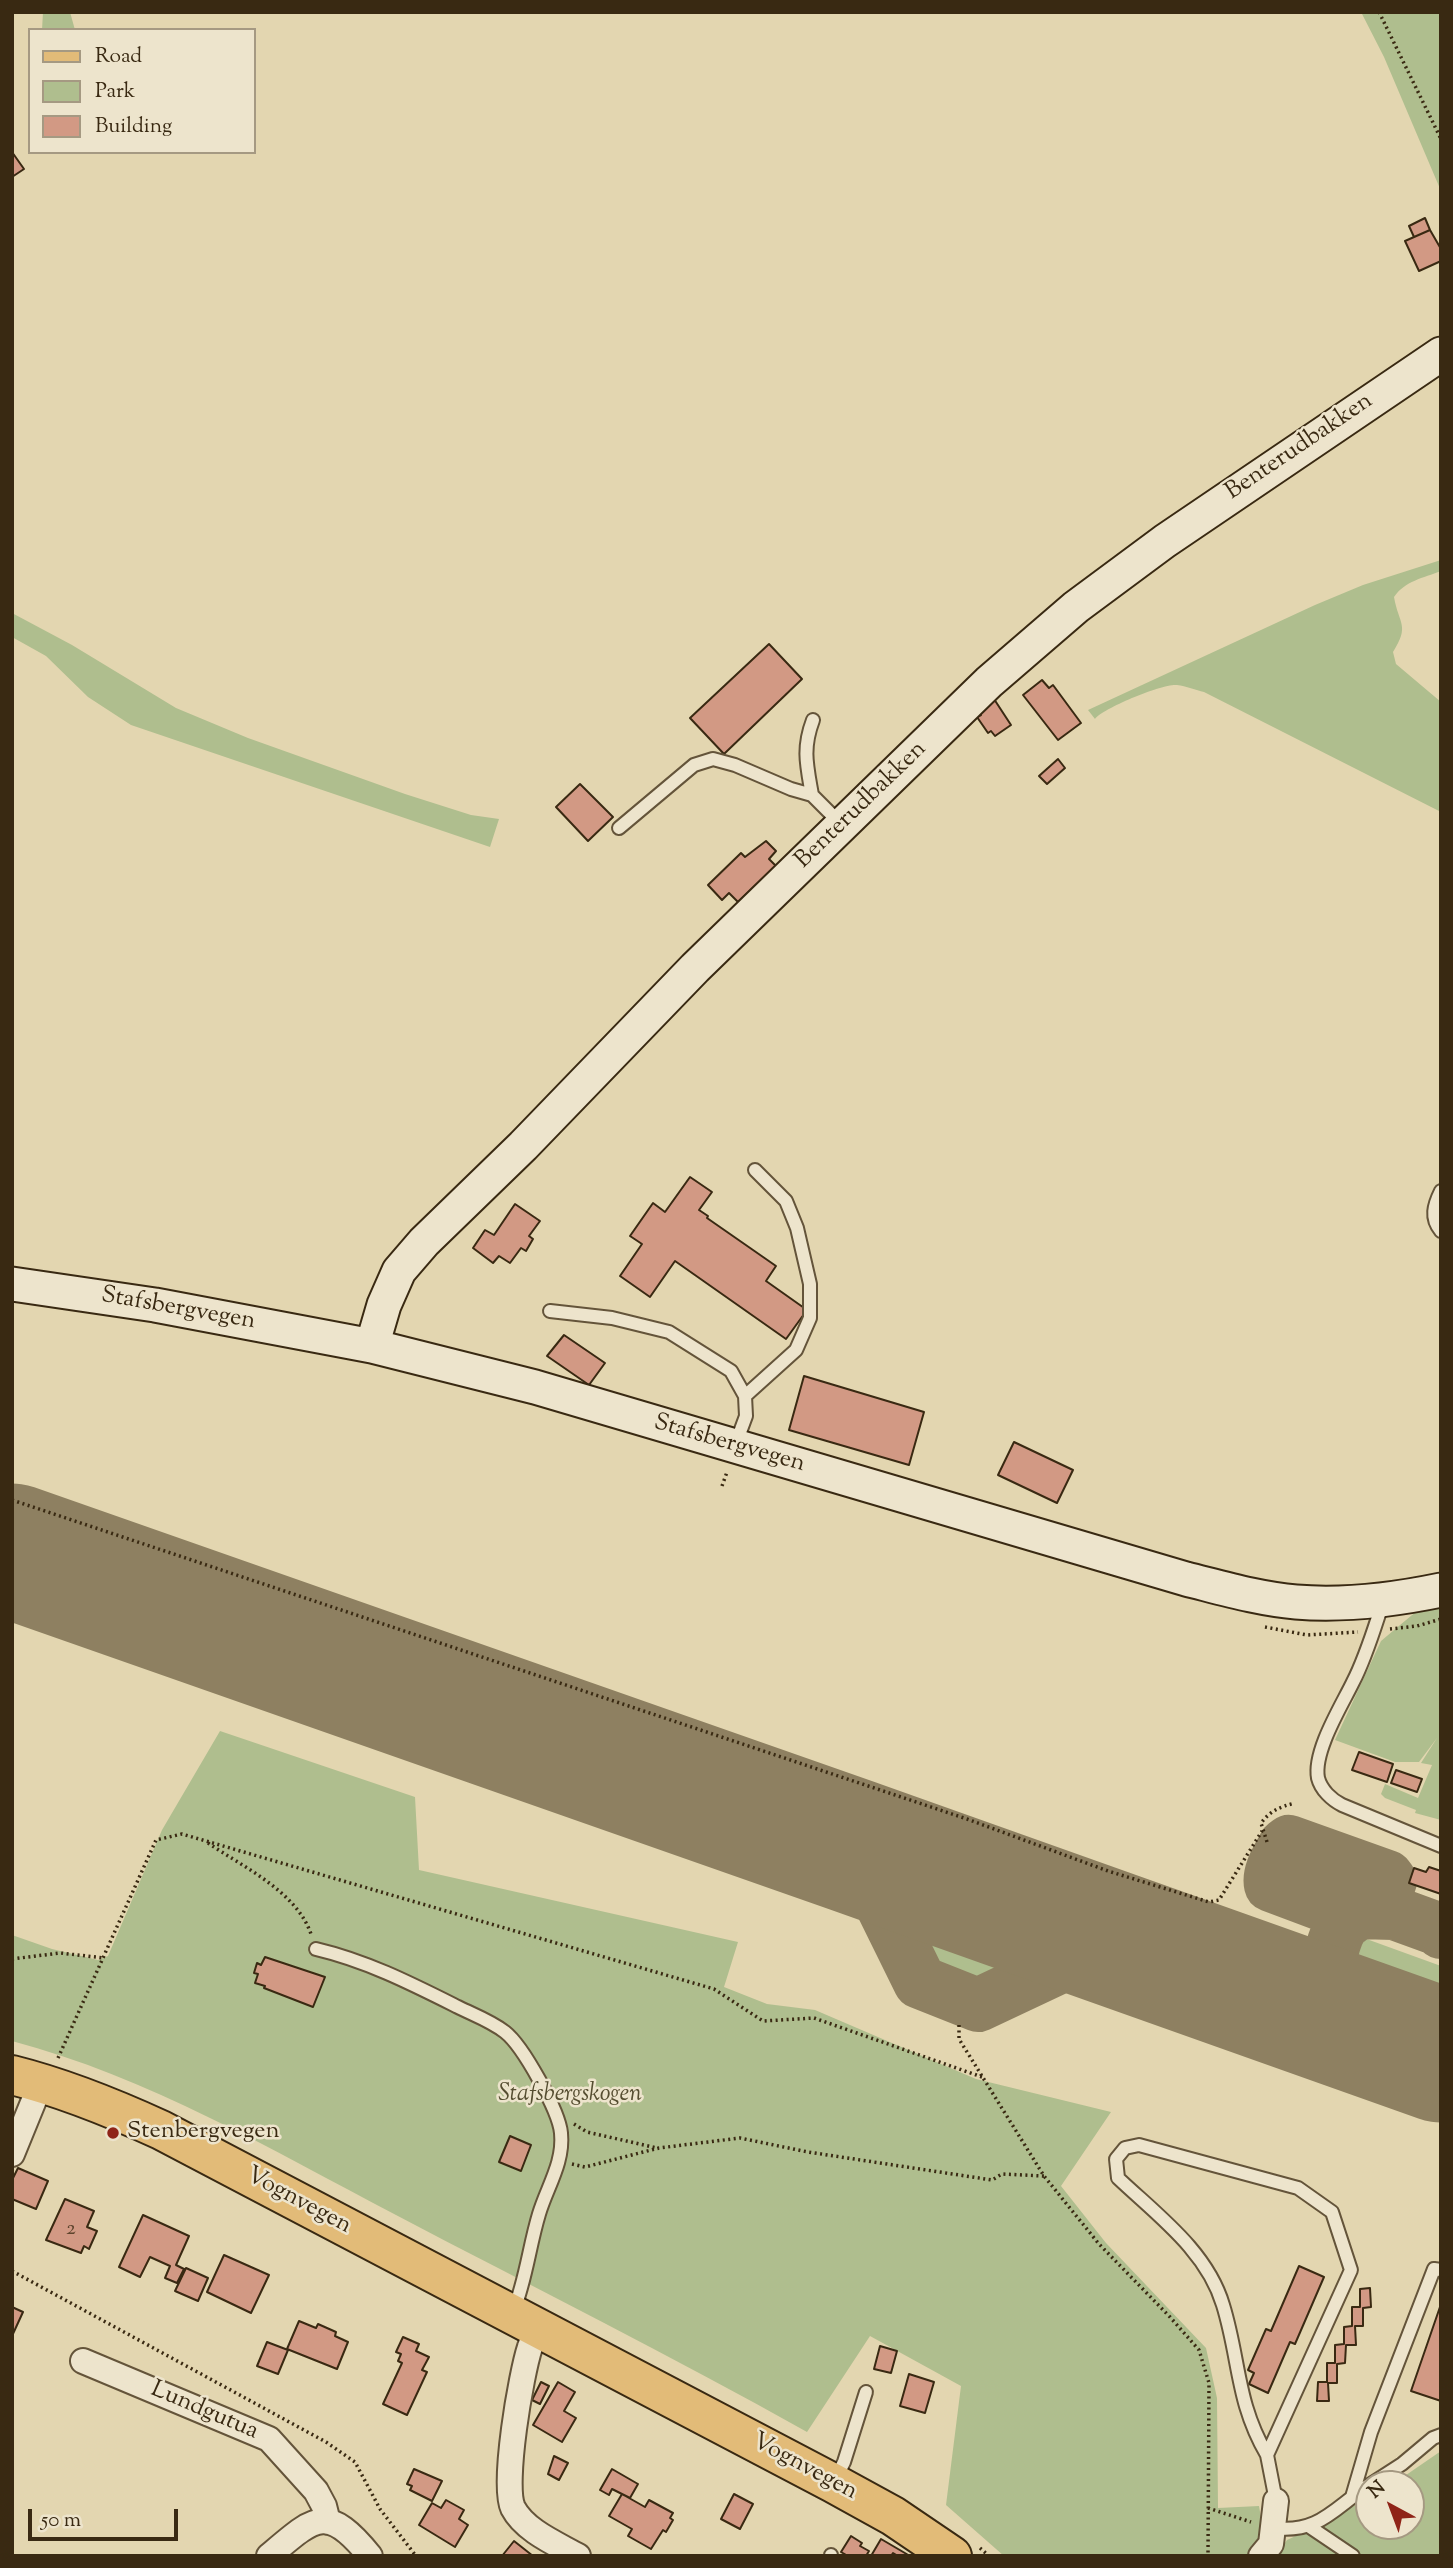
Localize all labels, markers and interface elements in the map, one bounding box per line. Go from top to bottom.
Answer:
legend [28,28,256,154]
text: Road [95,42,142,72]
text: Park [95,77,135,107]
text: Building [95,112,172,142]
street label: Benterudbakken [1221,388,1379,508]
street label: Benterudbakken [790,736,934,876]
street label: Stafsbergvegen [99,1282,257,1338]
street label: Stafsbergvegen [650,1410,808,1480]
park label: Stafsbergskogen [498,2082,642,2110]
place label: Stenbergvegen [127,2119,280,2147]
marker: Stenbergvegen [105,2125,121,2141]
street label: Vognvegen [240,2162,356,2242]
house number: 2 [66,2217,76,2243]
street label: Lundgutua [146,2376,262,2448]
street label: Vognvegen [746,2428,862,2508]
north arrow [1355,2470,1425,2540]
text: N [1363,2475,1392,2505]
scale bar [32,2494,182,2538]
text: 50 m [41,2506,81,2536]

